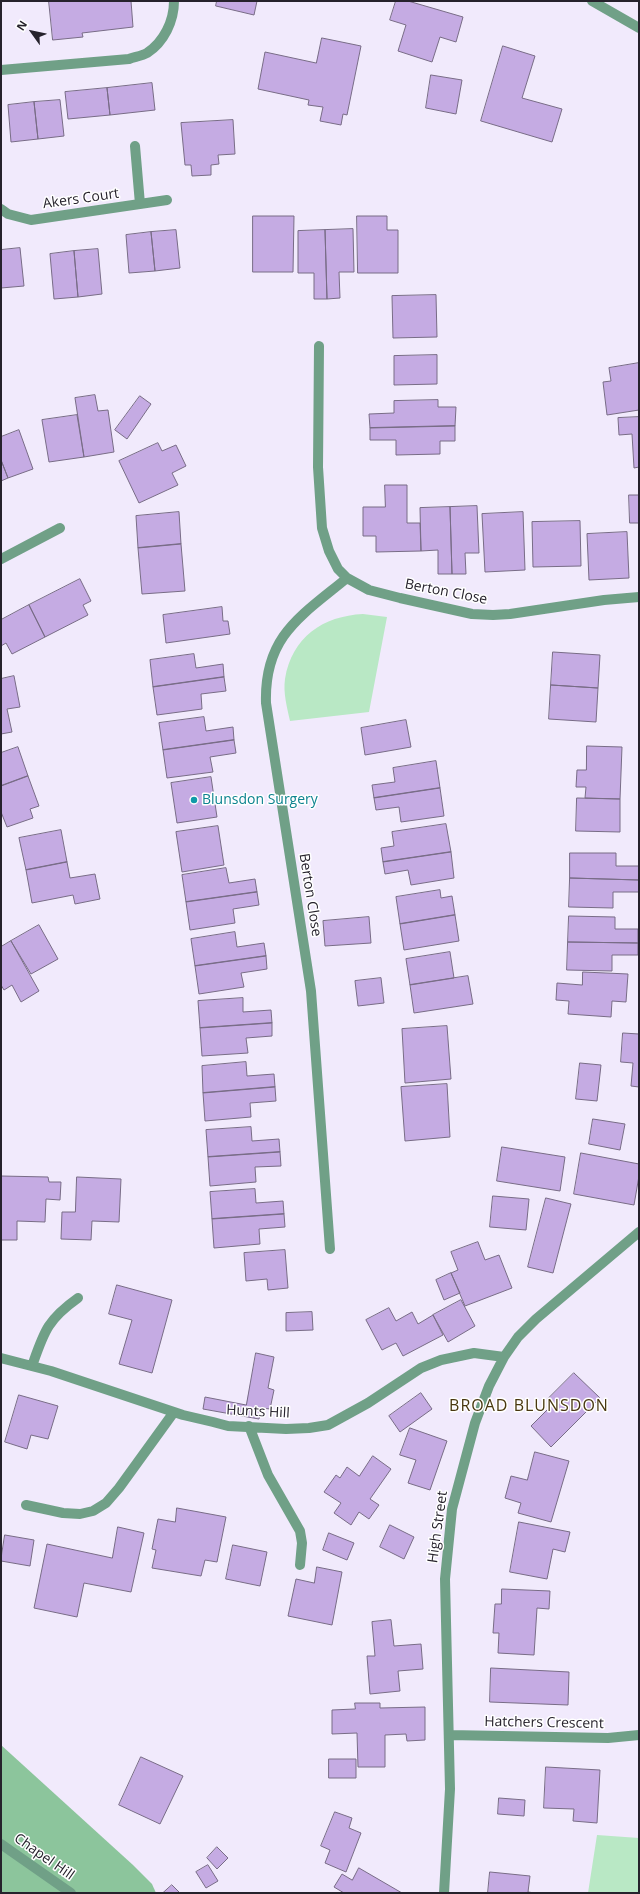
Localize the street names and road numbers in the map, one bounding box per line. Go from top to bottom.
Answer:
street label: Akers Court [42,185,120,213]
street label: Berton Close [403,576,489,608]
street label: Berton Close [295,852,325,938]
street label: Hunts Hill [226,1402,290,1422]
street label: High Street [425,1490,451,1564]
street label: Hatchers Crescent [484,1714,604,1732]
street label: Chapel Hill [11,1830,77,1884]

